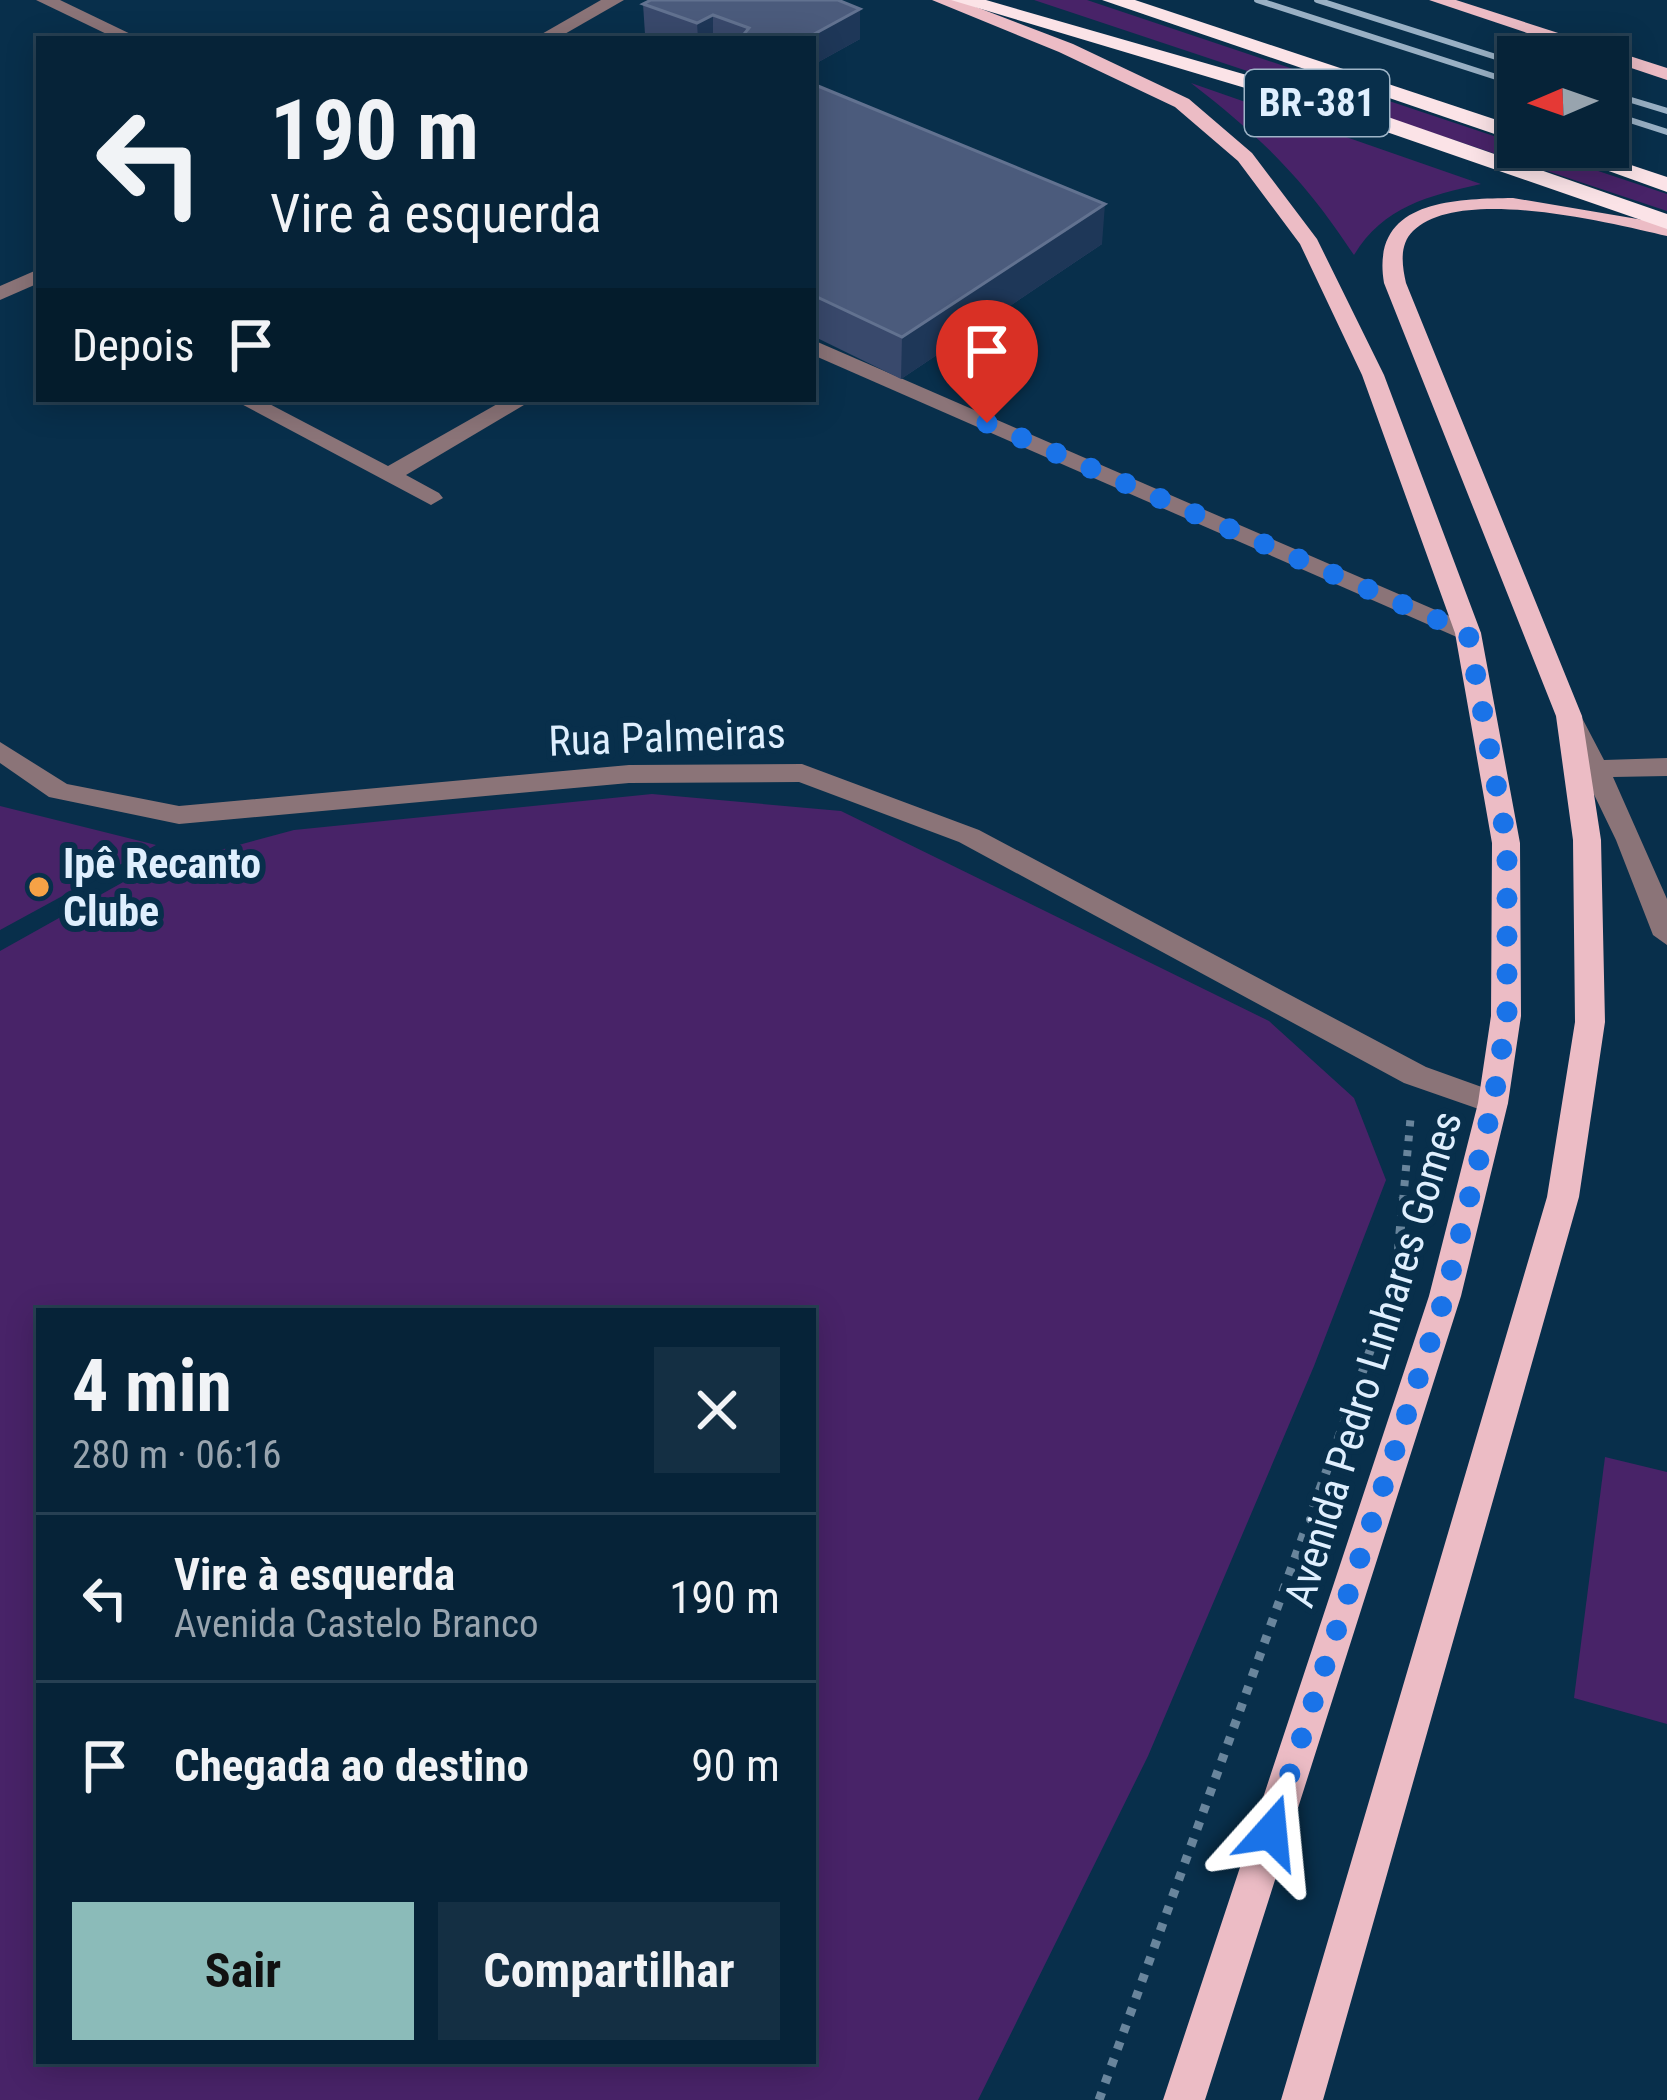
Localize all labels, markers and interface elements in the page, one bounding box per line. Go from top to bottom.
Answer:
north arrow [1497,36,1629,168]
map controls [1497,36,1629,168]
road number: BR-381 [1245,70,1389,136]
text: 190 m [270,81,479,180]
icon: left [72,84,228,240]
text: Vire à esquerda [270,182,602,245]
pin [936,300,1038,423]
icon: arrive [218,312,284,378]
icon: arrive [954,318,1020,384]
text: Depois [72,319,194,372]
street label: Rua Palmeiras [548,708,786,766]
place label: Ipê Recanto Clube [63,839,261,936]
marker: Ipê Recanto Clube [26,874,52,900]
street label: Avenida Pedro Linhares Gomes [1274,1105,1472,1613]
text: 4 min [72,1344,232,1429]
button: close [654,1347,780,1473]
text: 280 m · 06:16 [72,1432,282,1478]
text: Vire à esquerda [174,1548,455,1601]
icon: left [72,1565,138,1631]
text: 190 m [669,1571,780,1624]
text: Avenida Castelo Branco [174,1601,539,1647]
icon: arrive [72,1733,138,1799]
text: Chegada ao destino [174,1739,529,1792]
text: 90 m [691,1739,780,1792]
position arrow [1208,1769,1334,1895]
button: Sair [72,1902,414,2040]
button: Compartilhar [438,1902,780,2040]

